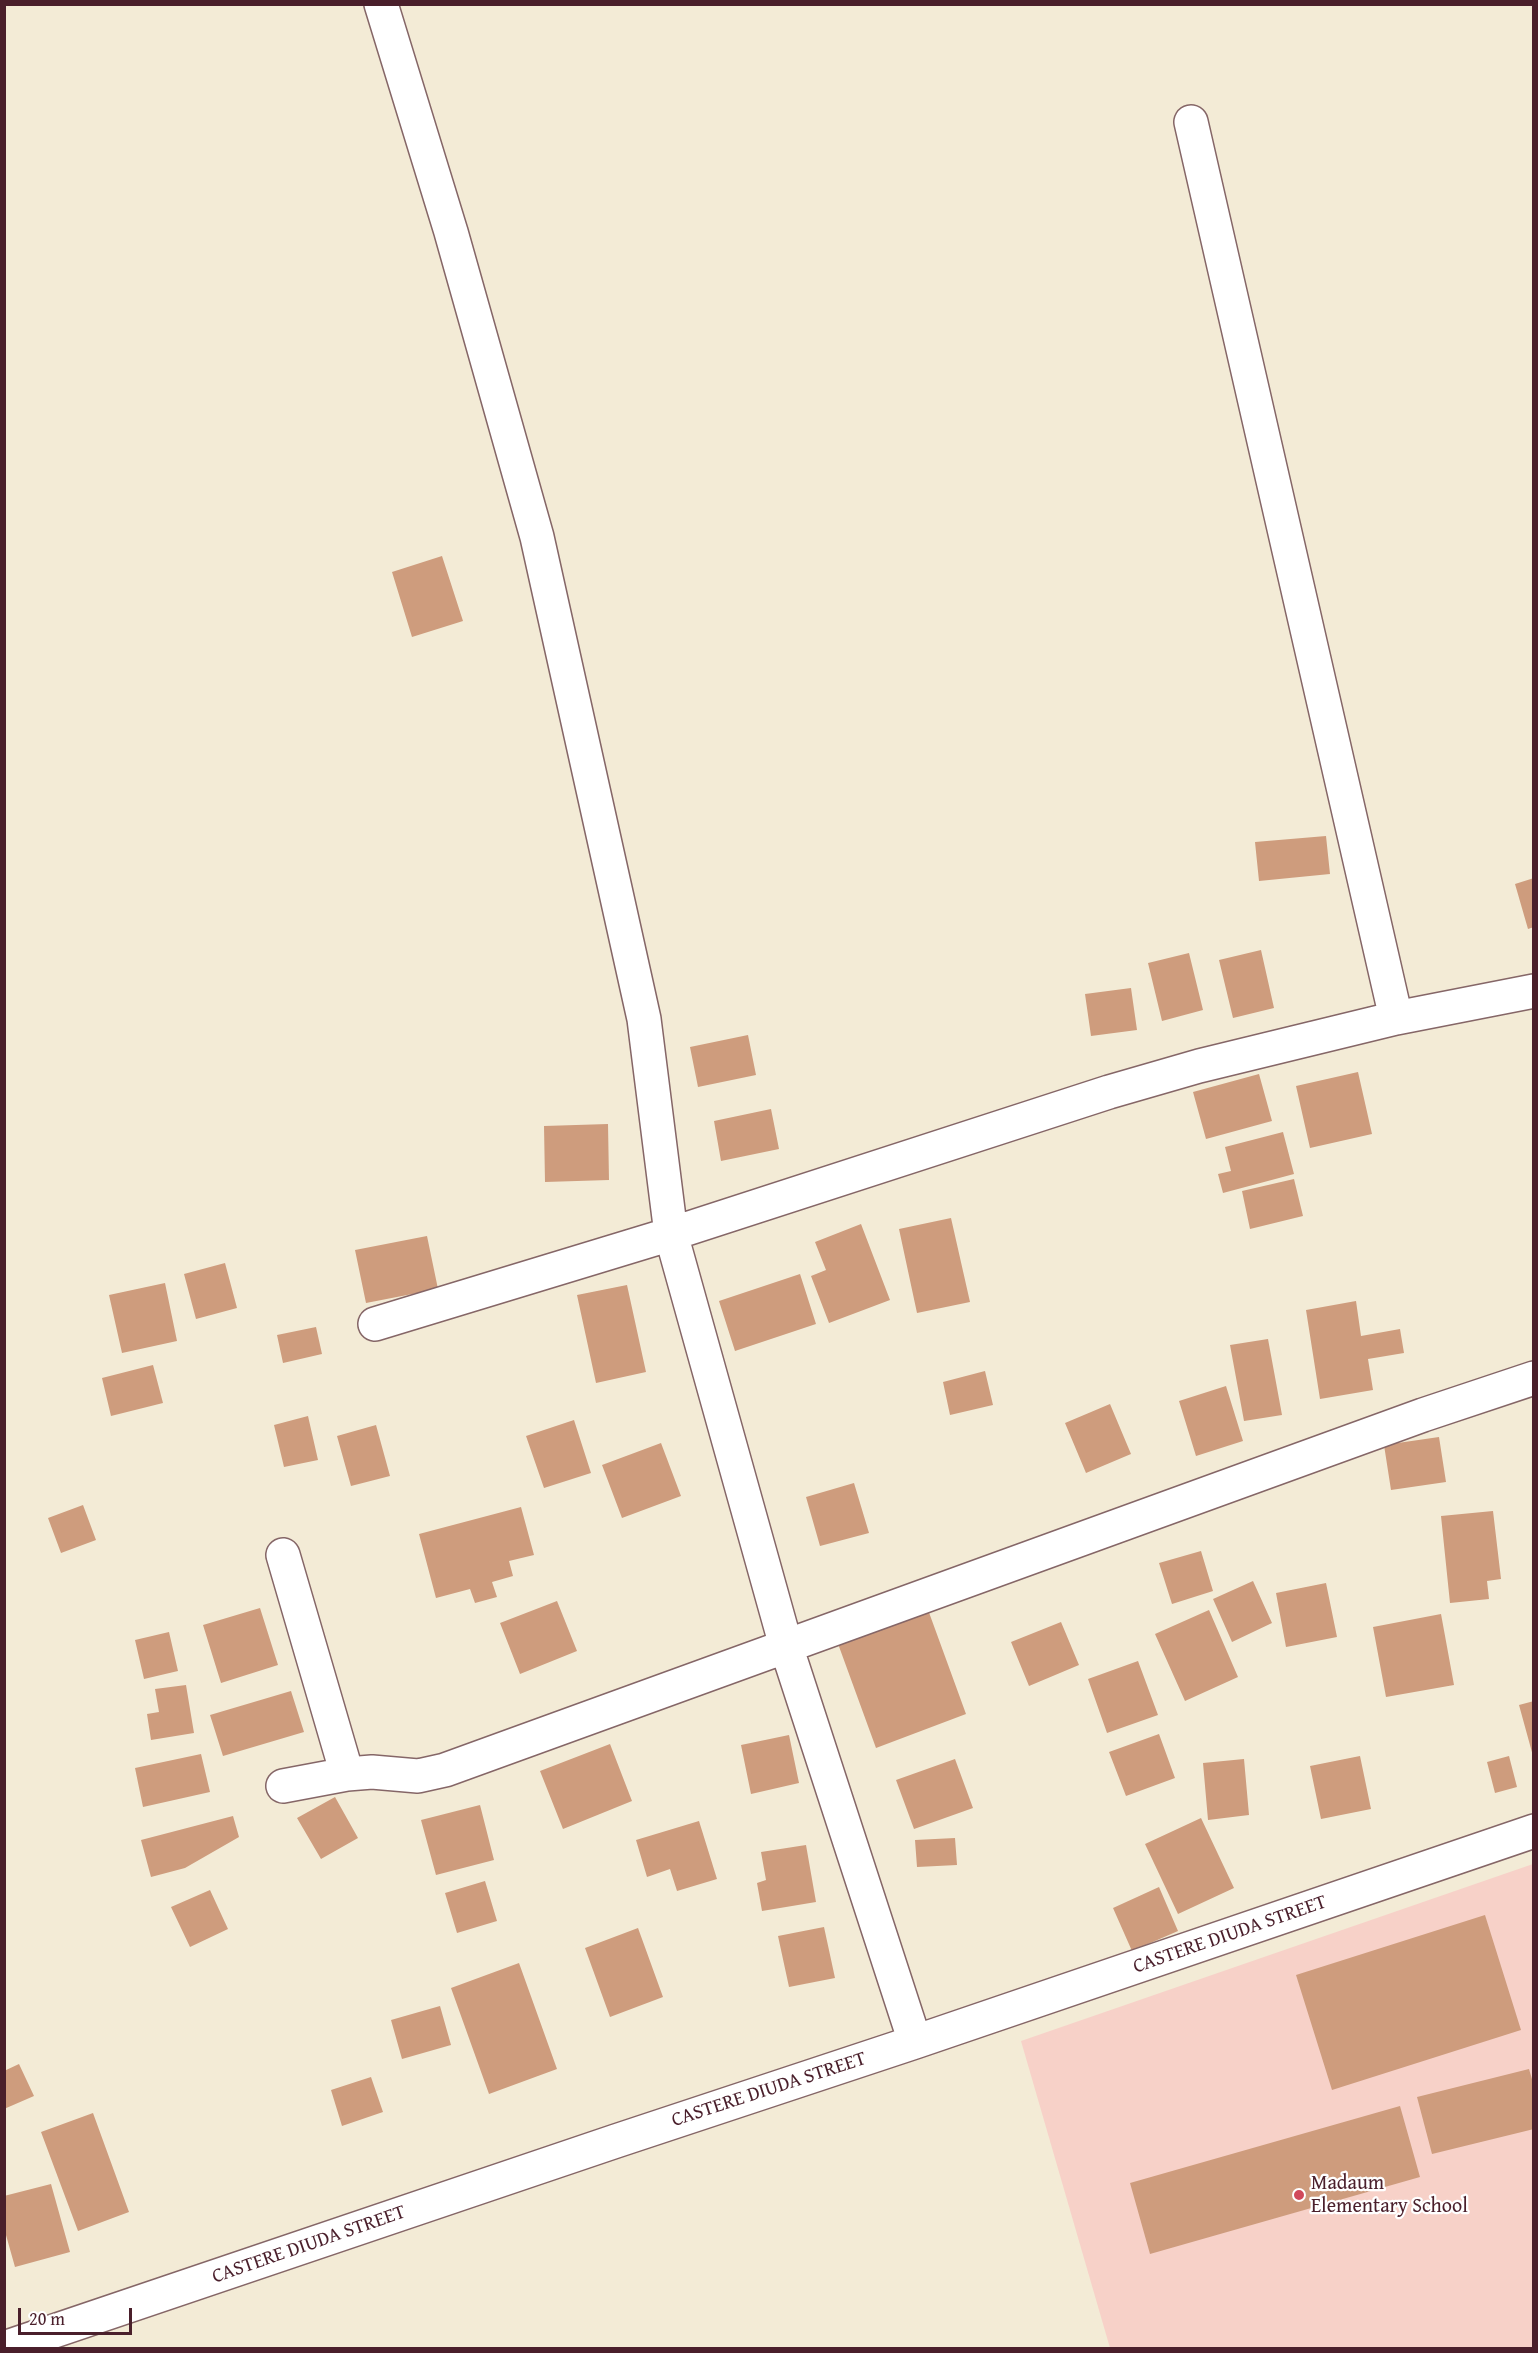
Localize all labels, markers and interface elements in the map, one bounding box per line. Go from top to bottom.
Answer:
street label: CASTERE DIUDA STREET [1130,1891,1330,1979]
street label: CASTERE DIUDA STREET [669,2047,869,2133]
place label: Madaum Elementary School [1311,2172,1468,2219]
marker: Madaum Elementary School [1292,2188,1306,2202]
street label: CASTERE DIUDA STREET [209,2201,409,2289]
scale bar [21,2296,135,2334]
text: 20 m [29,2305,65,2332]

